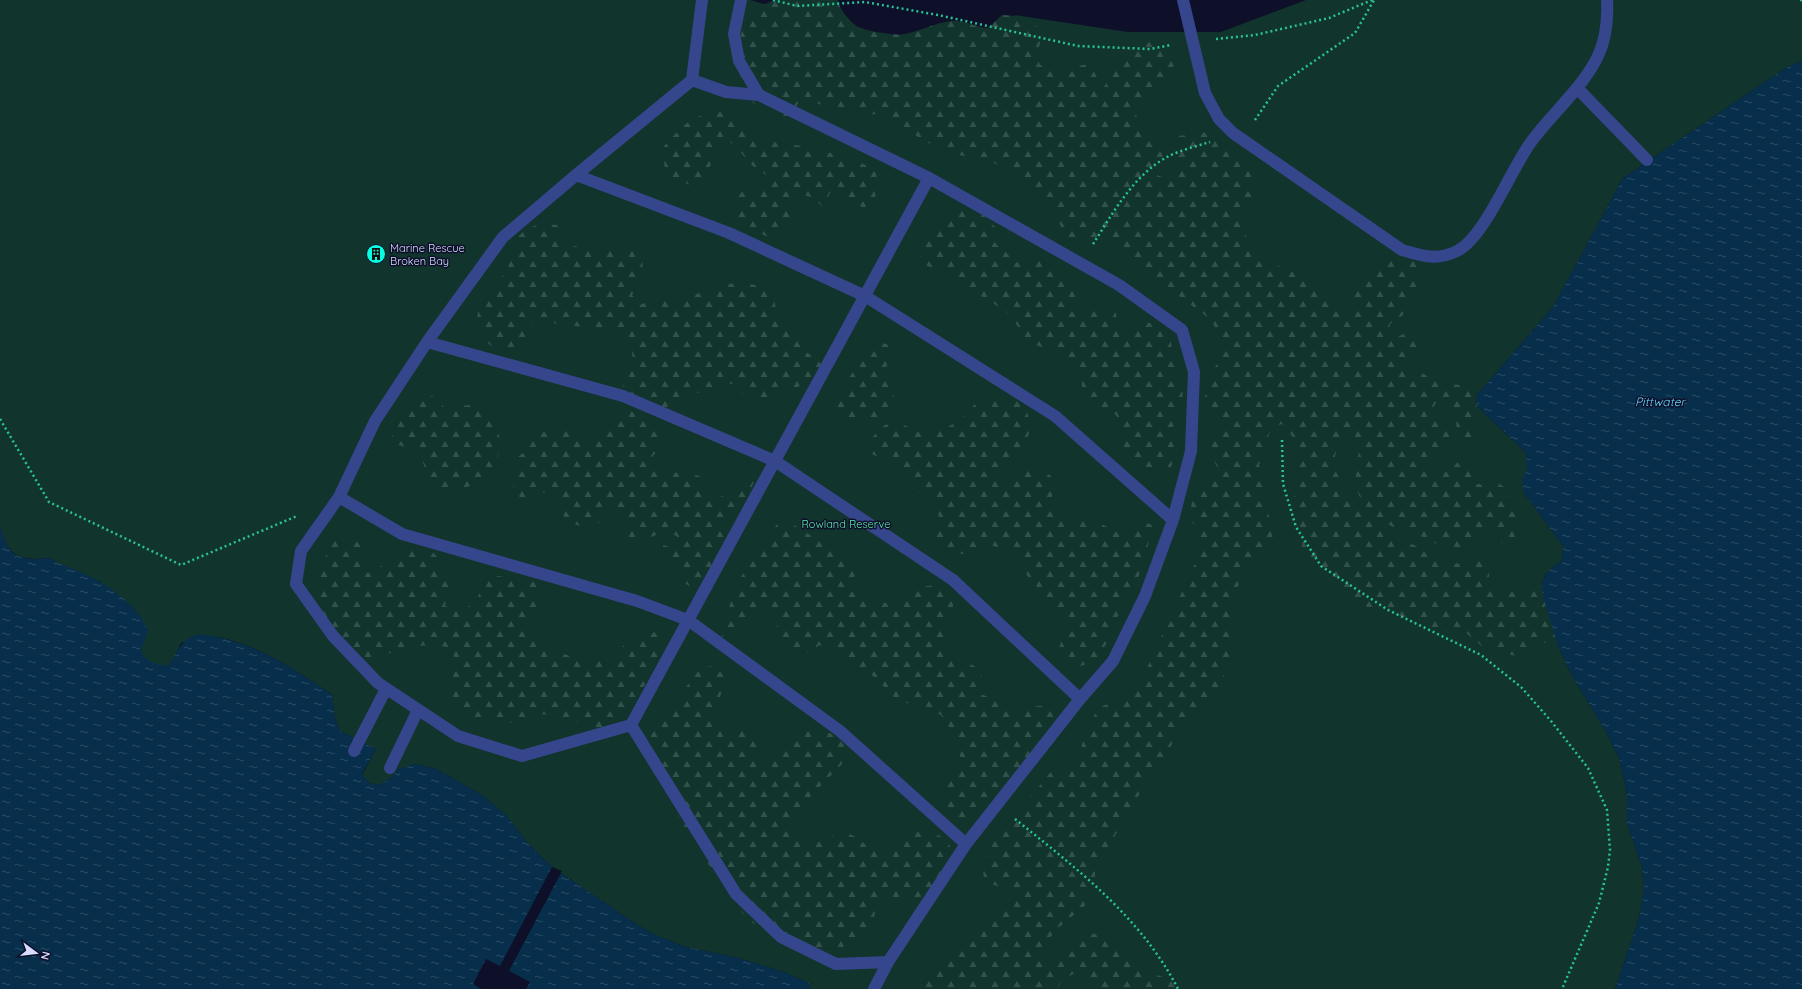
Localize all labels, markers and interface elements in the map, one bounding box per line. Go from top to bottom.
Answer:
place label: Marine Rescue Broken Bay [390,241,465,268]
building icon: Marine Rescue Broken Bay [365,243,387,265]
water label: Pittwater [1635,394,1686,409]
park label: Rowland Reserve [801,517,891,531]
north arrow [16,933,56,973]
text: N [38,950,53,961]

